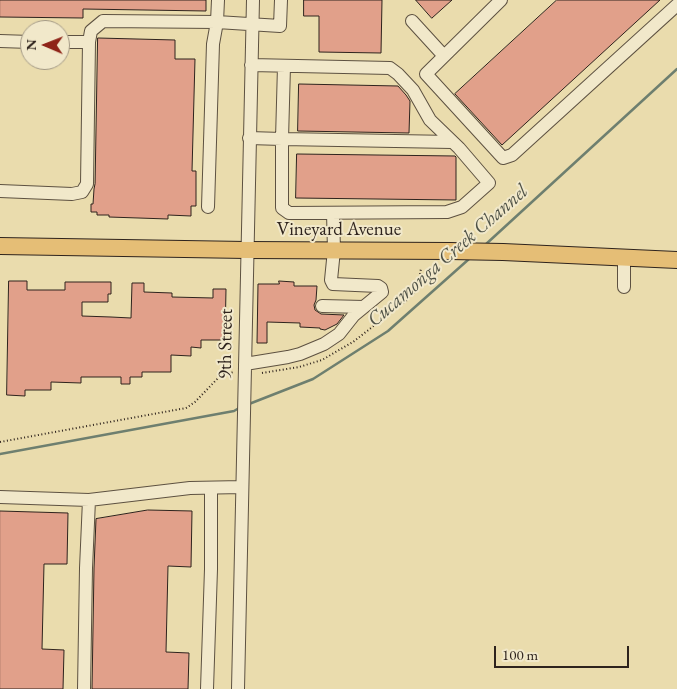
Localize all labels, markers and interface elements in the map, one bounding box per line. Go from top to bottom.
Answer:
north arrow [20,20,70,70]
text: N [22,39,40,51]
water label: Cucamonga Creek Channel [363,180,533,332]
street label: Vineyard Avenue [277,219,401,241]
street label: 9th Street [214,309,238,379]
scale bar [497,636,632,668]
text: 100 m [502,645,538,664]

